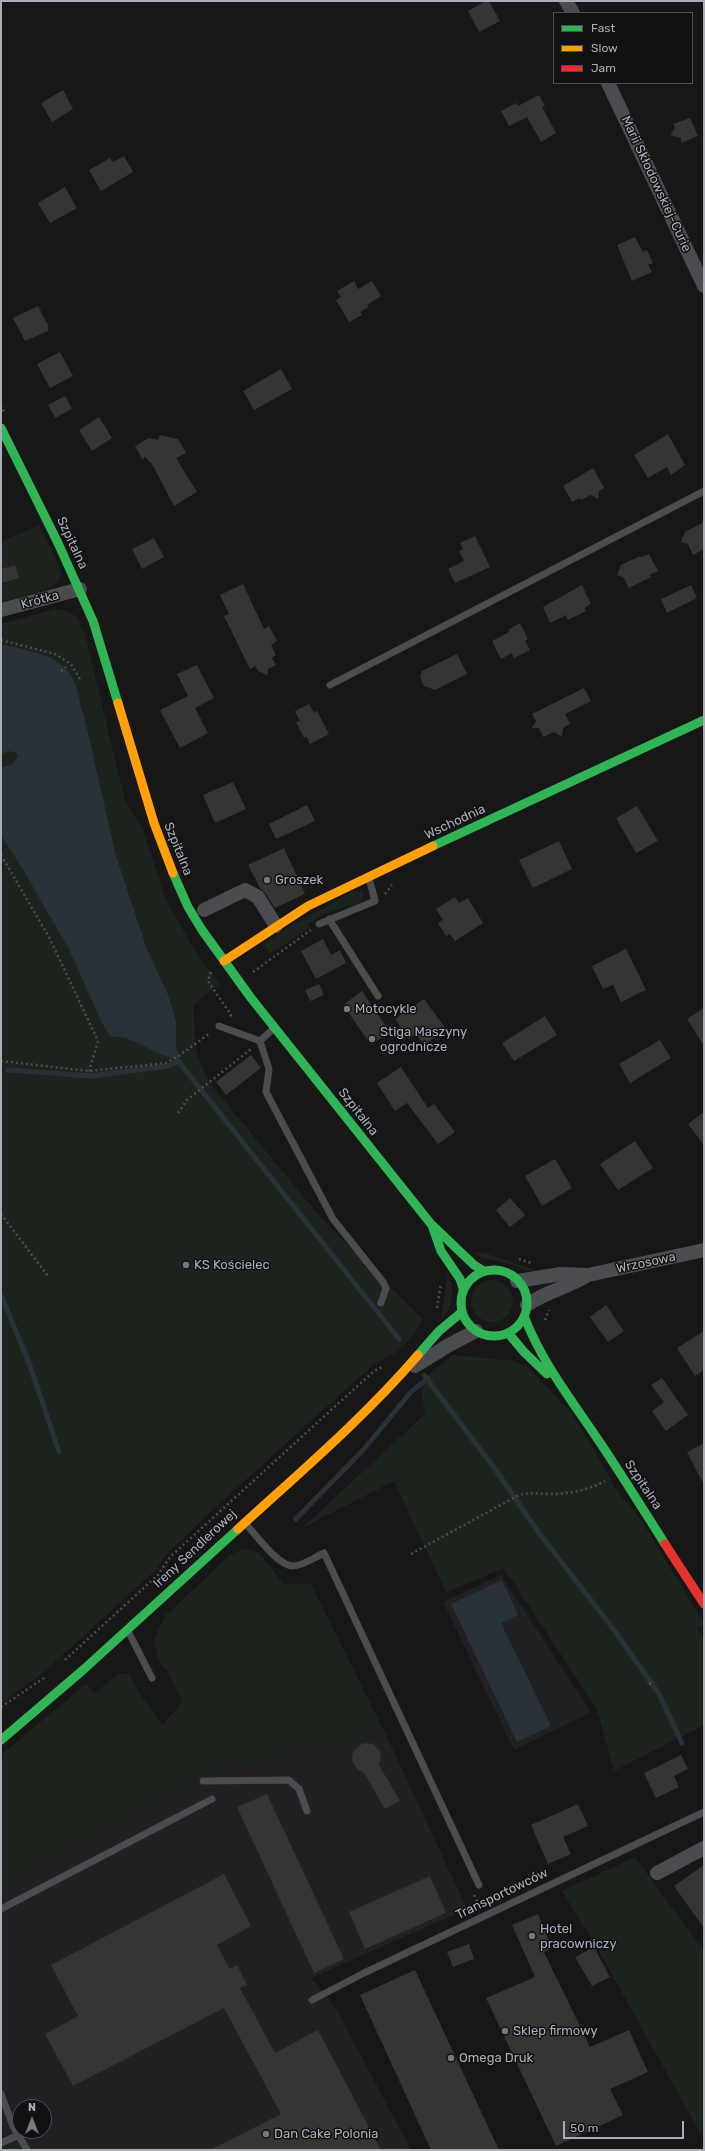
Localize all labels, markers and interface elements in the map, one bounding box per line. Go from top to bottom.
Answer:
legend [553,12,693,84]
text: Fast [591,21,615,35]
text: Slow [591,41,618,55]
text: Jam [591,61,616,75]
street label: Marii Skłodowskiej-Curie [618,114,694,254]
street label: Szpitalna [53,514,91,572]
street label: Krótka [19,587,61,613]
street label: Wschodnia [422,801,488,843]
street label: Szpitalna [160,820,196,878]
place label: Groszek [275,872,323,888]
marker: Groszek [262,875,272,885]
place label: Motocykle [355,1001,417,1017]
marker: Motocykle [342,1004,352,1014]
place label: Stiga Maszyny ogrodnicze [380,1024,467,1055]
marker: Stiga Maszyny ogrodnicze [367,1034,377,1044]
street label: Szpitalna [335,1085,381,1139]
street label: Wrzosowa [615,1249,677,1277]
place label: KS Kościelec [194,1257,270,1273]
marker: KS Kościelec [181,1260,191,1270]
street label: Szpitalna [621,1457,665,1513]
street label: Ireny Sendlerowej [150,1506,240,1592]
street label: Transportowców [453,1865,551,1923]
place label: Hotel pracowniczy [540,1921,617,1952]
marker: Hotel pracowniczy [527,1931,537,1941]
place label: Sklep firmowy [513,2023,598,2039]
marker: Sklep firmowy [500,2026,510,2036]
place label: Omega Druk [459,2050,533,2066]
marker: Omega Druk [446,2053,456,2063]
north arrow [12,2099,52,2139]
text: N [28,2101,36,2114]
scale bar [565,2113,686,2139]
text: 50 m [570,2121,598,2135]
place label: Dan Cake Polonia [274,2126,378,2142]
marker: Dan Cake Polonia [261,2129,271,2139]

